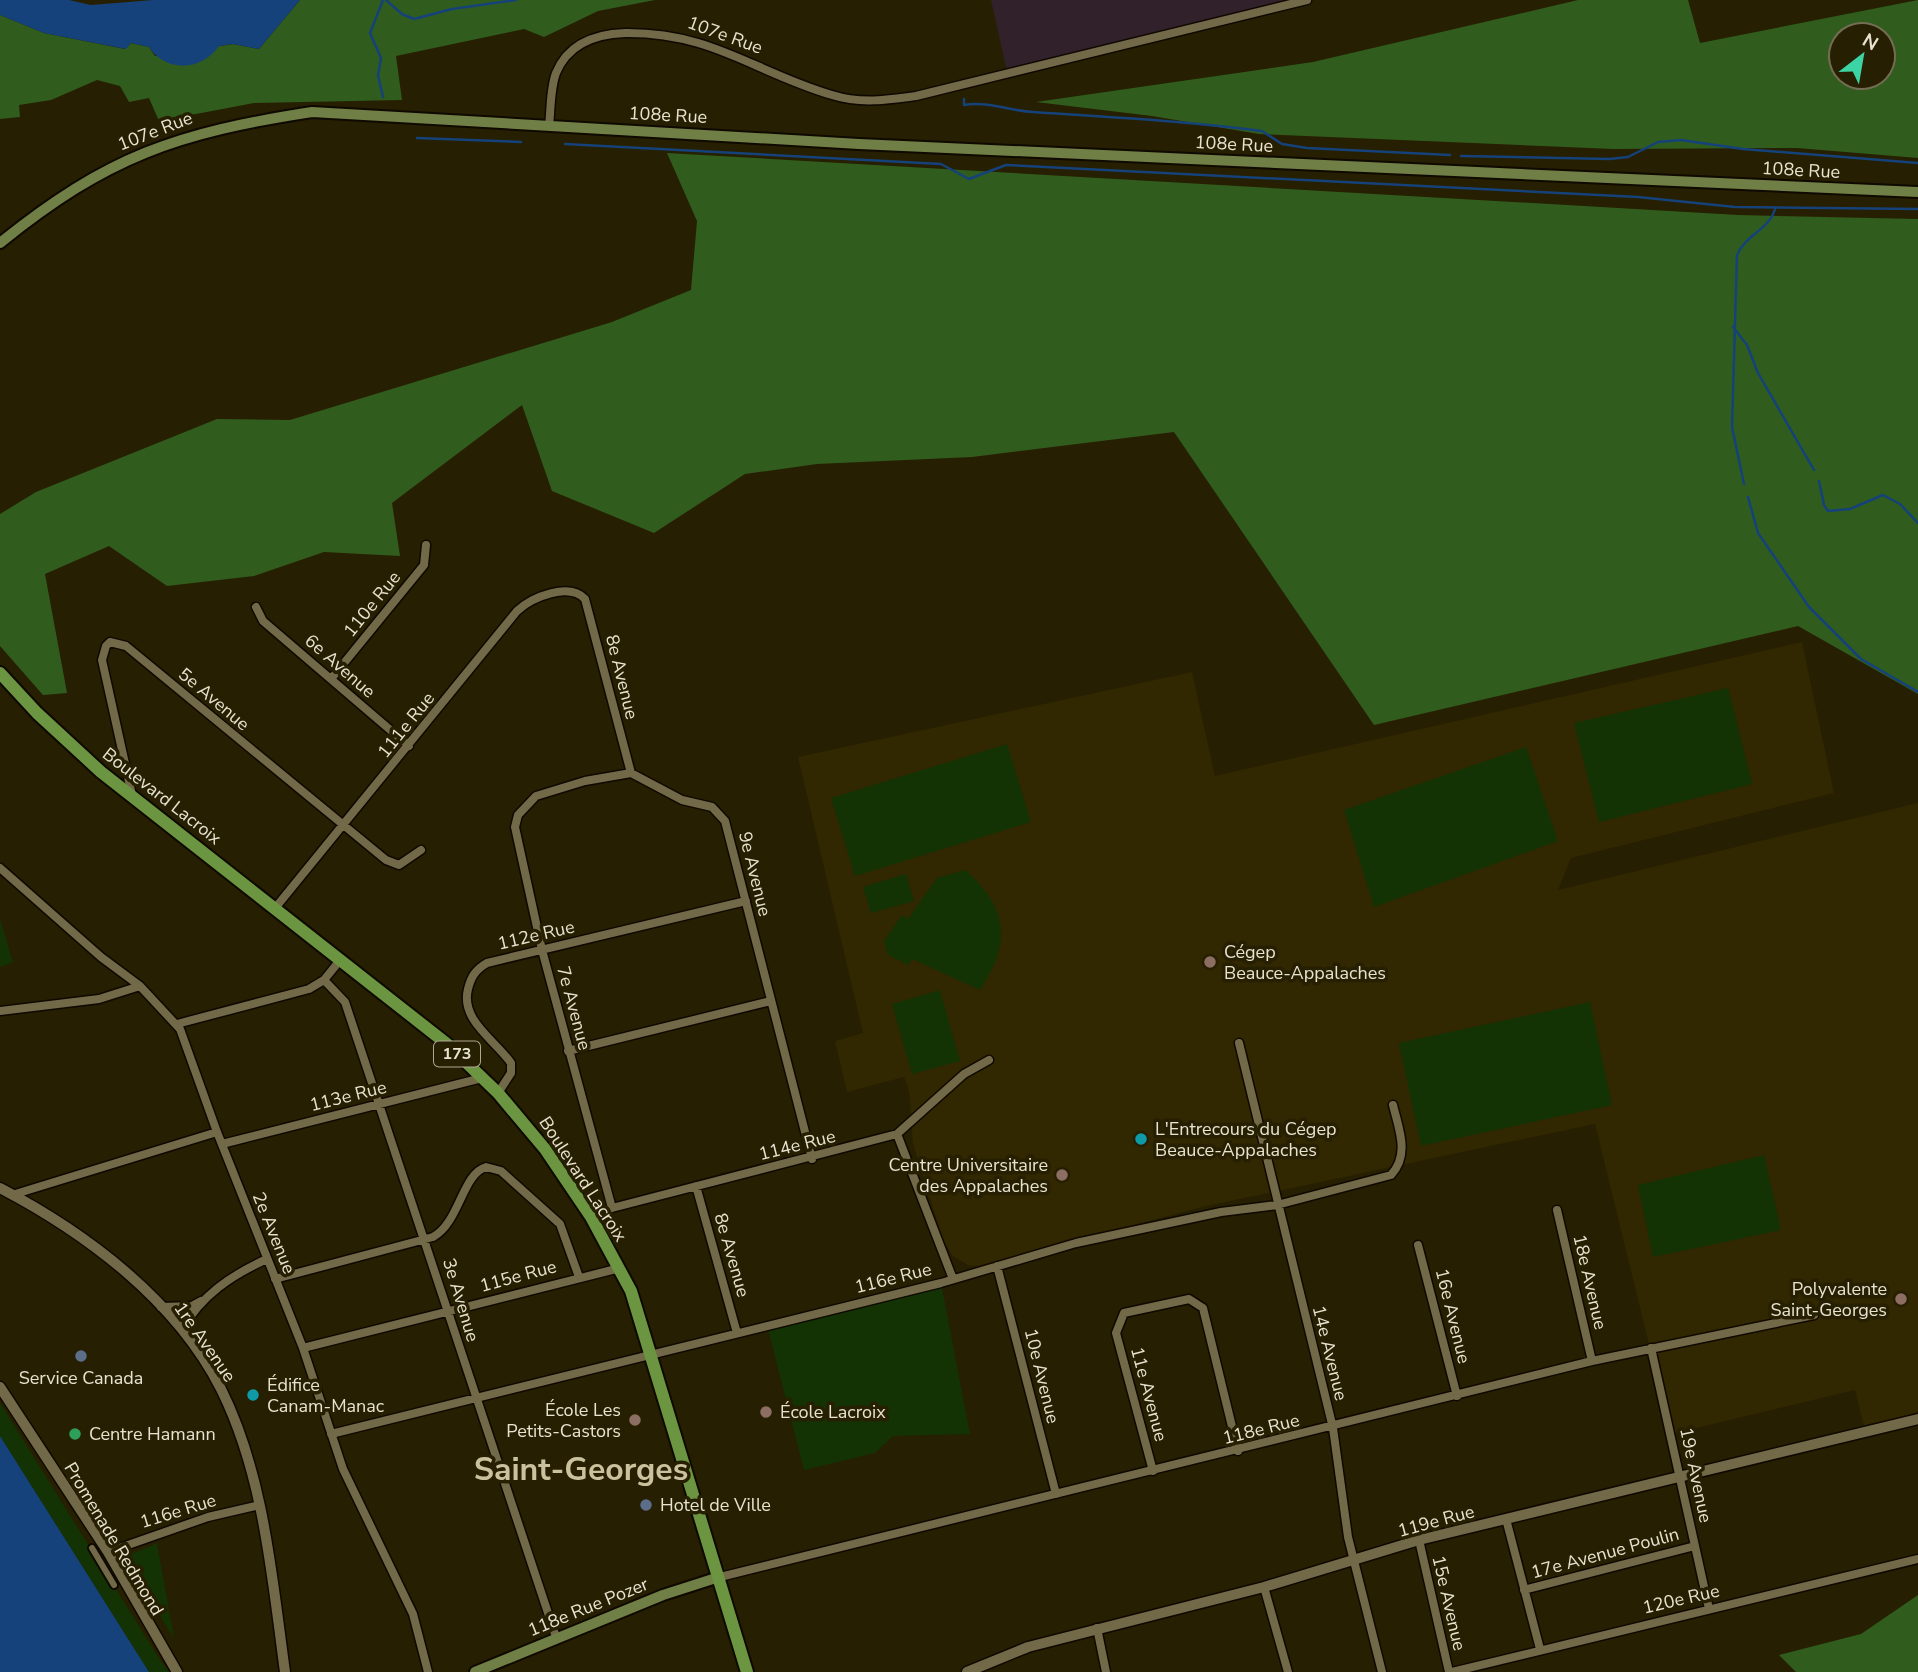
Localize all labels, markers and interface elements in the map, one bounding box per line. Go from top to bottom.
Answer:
street label: 107e Rue [684,10,766,60]
north arrow [1827,21,1897,91]
text: N [1857,27,1883,57]
street label: 108e Rue [628,101,708,129]
street label: 107e Rue [114,106,196,156]
street label: 108e Rue [1194,130,1274,158]
street label: 108e Rue [1761,156,1841,184]
street label: 110e Rue [338,566,406,642]
street label: 6e Avenue [300,629,380,703]
street label: 8e Avenue [600,632,644,722]
street label: 5e Avenue [173,662,255,736]
street label: 111e Rue [372,687,440,763]
street label: Boulevard Lacroix [98,742,227,850]
street label: 9e Avenue [733,829,777,919]
street label: 112e Rue [495,914,577,956]
place label: Cégep Beauce-Appalaches [1224,940,1386,985]
marker: Cégep Beauce-Appalaches [1202,954,1218,970]
street label: 7e Avenue [551,963,597,1053]
road number: 173 [434,1042,480,1066]
street label: 113e Rue [307,1075,389,1117]
street label: Boulevard Lacroix [534,1112,633,1247]
place label: L'Entrecours du Cégep Beauce-Appalaches [1155,1117,1336,1162]
street label: 114e Rue [756,1124,838,1166]
marker: L'Entrecours du Cégep Beauce-Appalaches [1133,1131,1149,1147]
place label: Centre Universitaire des Appalaches [889,1153,1048,1198]
marker: Centre Universitaire des Appalaches [1054,1167,1070,1183]
street label: 2e Avenue [247,1189,301,1277]
street label: 8e Avenue [709,1210,755,1300]
street label: 18e Avenue [1567,1232,1613,1332]
street label: 115e Rue [477,1254,559,1298]
street label: 3e Avenue [437,1255,485,1345]
street label: 116e Rue [852,1257,934,1299]
street label: 16e Avenue [1430,1266,1476,1366]
place label: Polyvalente Saint-Georges [1770,1277,1887,1322]
marker: Polyvalente Saint-Georges [1893,1291,1909,1307]
street label: 1re Avenue [169,1297,241,1387]
street label: 14e Avenue [1307,1303,1353,1403]
street label: 10e Avenue [1019,1326,1065,1426]
street label: 11e Avenue [1125,1344,1173,1444]
marker: Service Canada [73,1348,89,1364]
place label: Service Canada [19,1366,143,1390]
place label: Édifice Canam-Manac [267,1373,384,1418]
marker: Édifice Canam-Manac [245,1387,261,1403]
place label: École Les Petits-Castors [506,1398,621,1443]
place label: École Lacroix [780,1400,886,1424]
marker: École Lacroix [758,1404,774,1420]
street label: 118e Rue [1220,1408,1302,1450]
marker: École Les Petits-Castors [627,1412,643,1428]
place label: Centre Hamann [89,1422,216,1446]
street label: 19e Avenue [1674,1425,1718,1525]
marker: Centre Hamann [67,1426,83,1442]
district label: Saint-Georges [474,1448,688,1491]
street label: Promenade Redmond [59,1458,169,1620]
street label: 116e Rue [137,1488,219,1534]
place label: Hotel de Ville [660,1493,771,1517]
marker: Hotel de Ville [638,1497,654,1513]
street label: 119e Rue [1395,1499,1477,1543]
street label: 17e Avenue Poulin [1528,1522,1682,1584]
street label: 15e Avenue [1426,1553,1472,1653]
street label: 118e Rue Pozer [524,1572,652,1642]
street label: 120e Rue [1640,1578,1722,1620]

